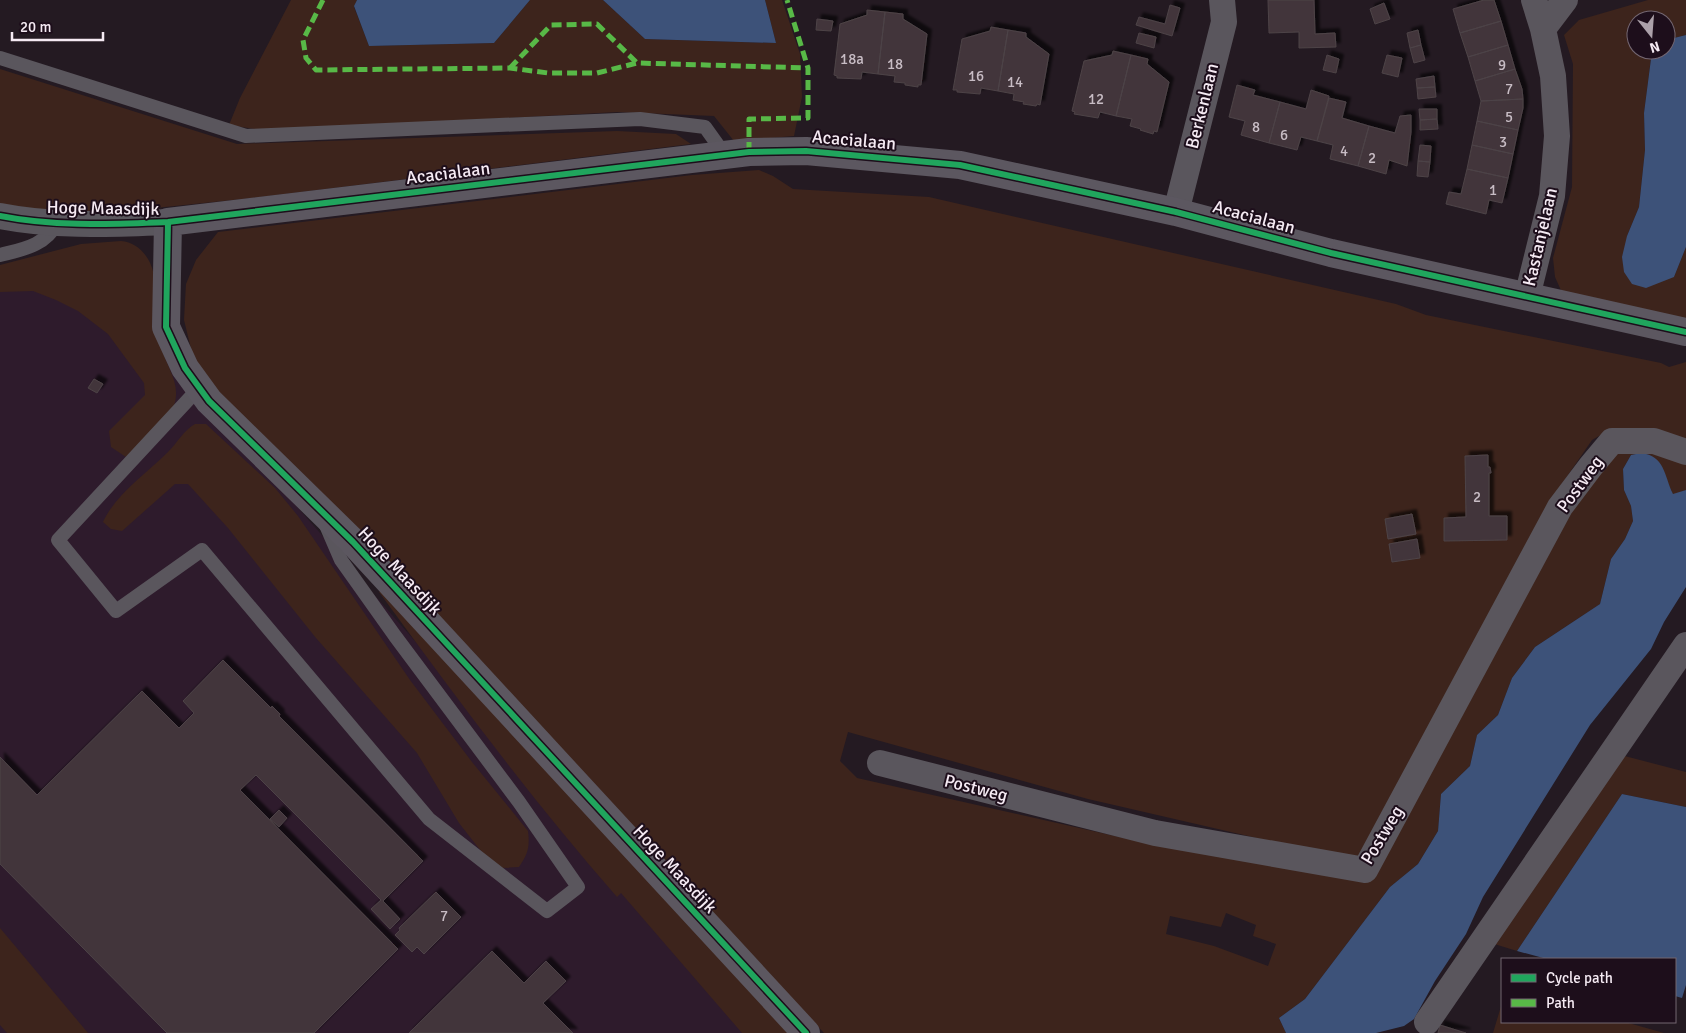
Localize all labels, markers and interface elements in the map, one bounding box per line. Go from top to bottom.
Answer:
scale bar [12,10,104,42]
north arrow [1626,10,1676,60]
text: 20 m [20,18,51,36]
text: N [1648,37,1662,57]
house number: 18a [840,50,864,68]
house number: 18 [887,55,903,73]
house number: 9 [1498,56,1506,74]
street label: Berkenlaan [1181,61,1223,151]
house number: 16 [968,67,984,85]
house number: 14 [1007,73,1023,91]
house number: 7 [1505,80,1513,98]
house number: 12 [1088,90,1104,108]
house number: 5 [1505,108,1513,126]
house number: 8 [1252,118,1260,136]
street label: Acacialaan [811,125,897,155]
house number: 6 [1280,126,1288,144]
house number: 3 [1499,133,1507,151]
house number: 4 [1340,142,1348,160]
house number: 2 [1368,149,1376,167]
street label: Acacialaan [405,157,491,189]
house number: 1 [1489,181,1497,199]
street label: Kastanjelaan [1518,186,1562,288]
street label: Acacialaan [1210,195,1298,239]
street label: Hoge Maasdijk [46,196,160,220]
street label: Postweg [1552,451,1608,517]
house number: 2 [1473,488,1481,506]
street label: Hoge Maasdijk [353,522,447,620]
street label: Postweg [942,770,1010,806]
street label: Postweg [1356,802,1408,868]
street label: Hoge Maasdijk [628,820,722,918]
house number: 7 [440,907,448,925]
legend [1501,958,1676,1023]
text: Cycle path [1546,969,1613,987]
text: Path [1546,994,1575,1012]

